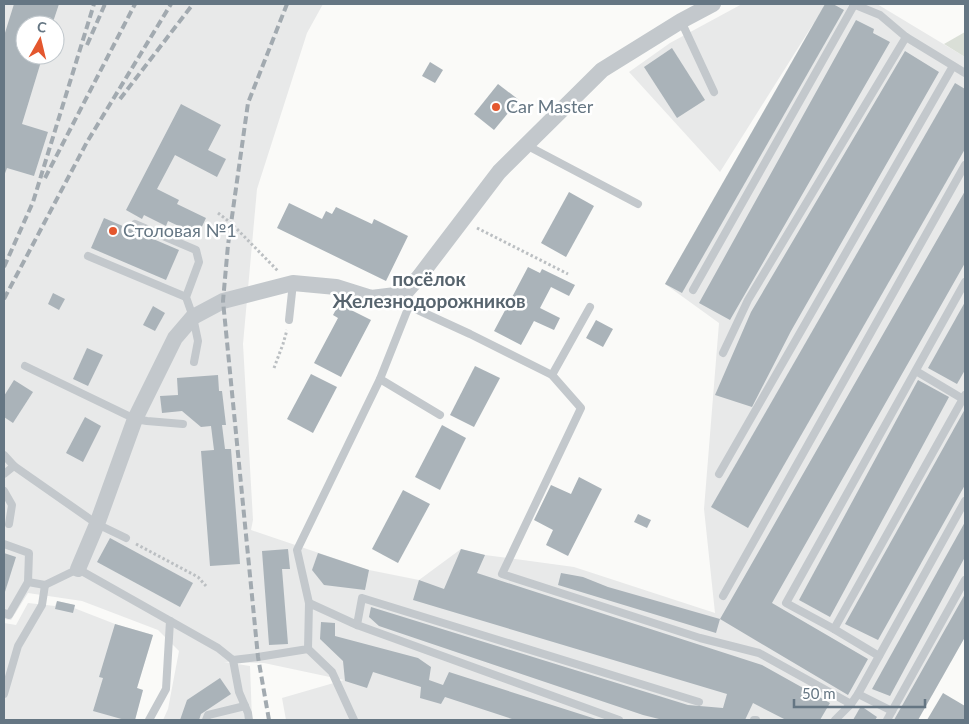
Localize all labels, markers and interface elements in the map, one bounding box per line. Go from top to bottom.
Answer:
north arrow [15,15,65,65]
text: С [36,18,48,36]
place label: Car Master [506,95,594,117]
marker: Car Master [490,101,502,113]
place label: Столовая №1 [123,219,237,241]
marker: Столовая №1 [107,225,119,237]
district label: посёлок Железнодорожников [332,267,526,312]
scale bar [794,676,925,708]
text: 50 m [802,684,836,702]

